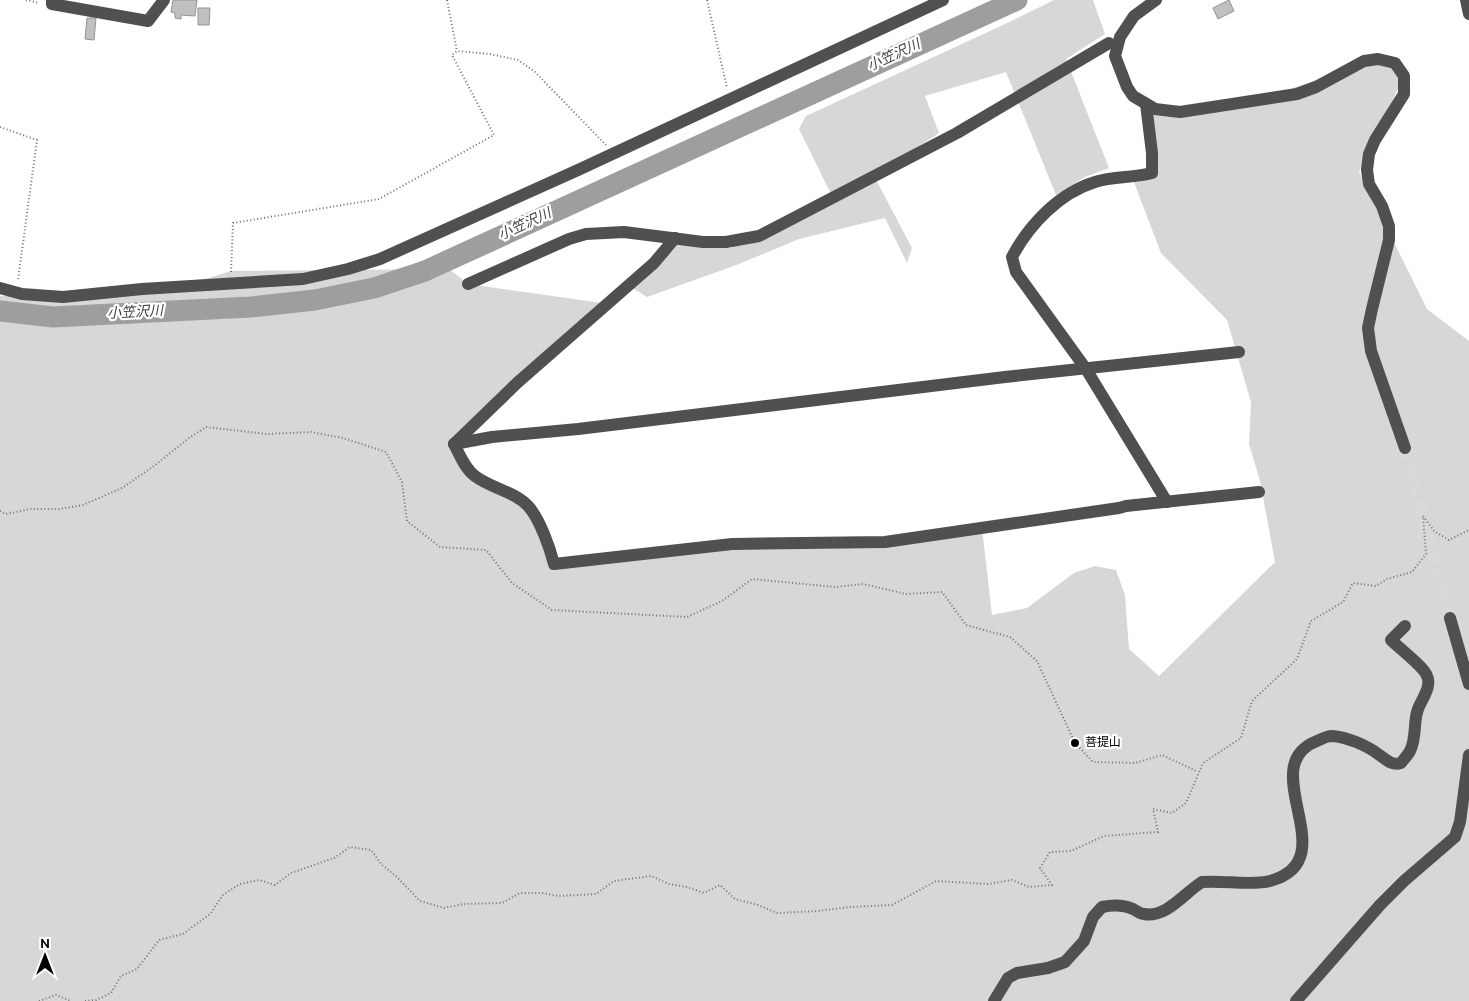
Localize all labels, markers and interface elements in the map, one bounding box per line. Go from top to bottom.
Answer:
water label: 小笠沢川 [865,36,925,76]
water label: 小笠沢川 [496,205,556,245]
water label: 小笠沢川 [107,303,165,323]
place label: 菩提山 [1085,735,1121,751]
marker: 菩提山 [1069,737,1081,749]
north arrow [20,931,70,981]
text: N [40,936,50,953]

